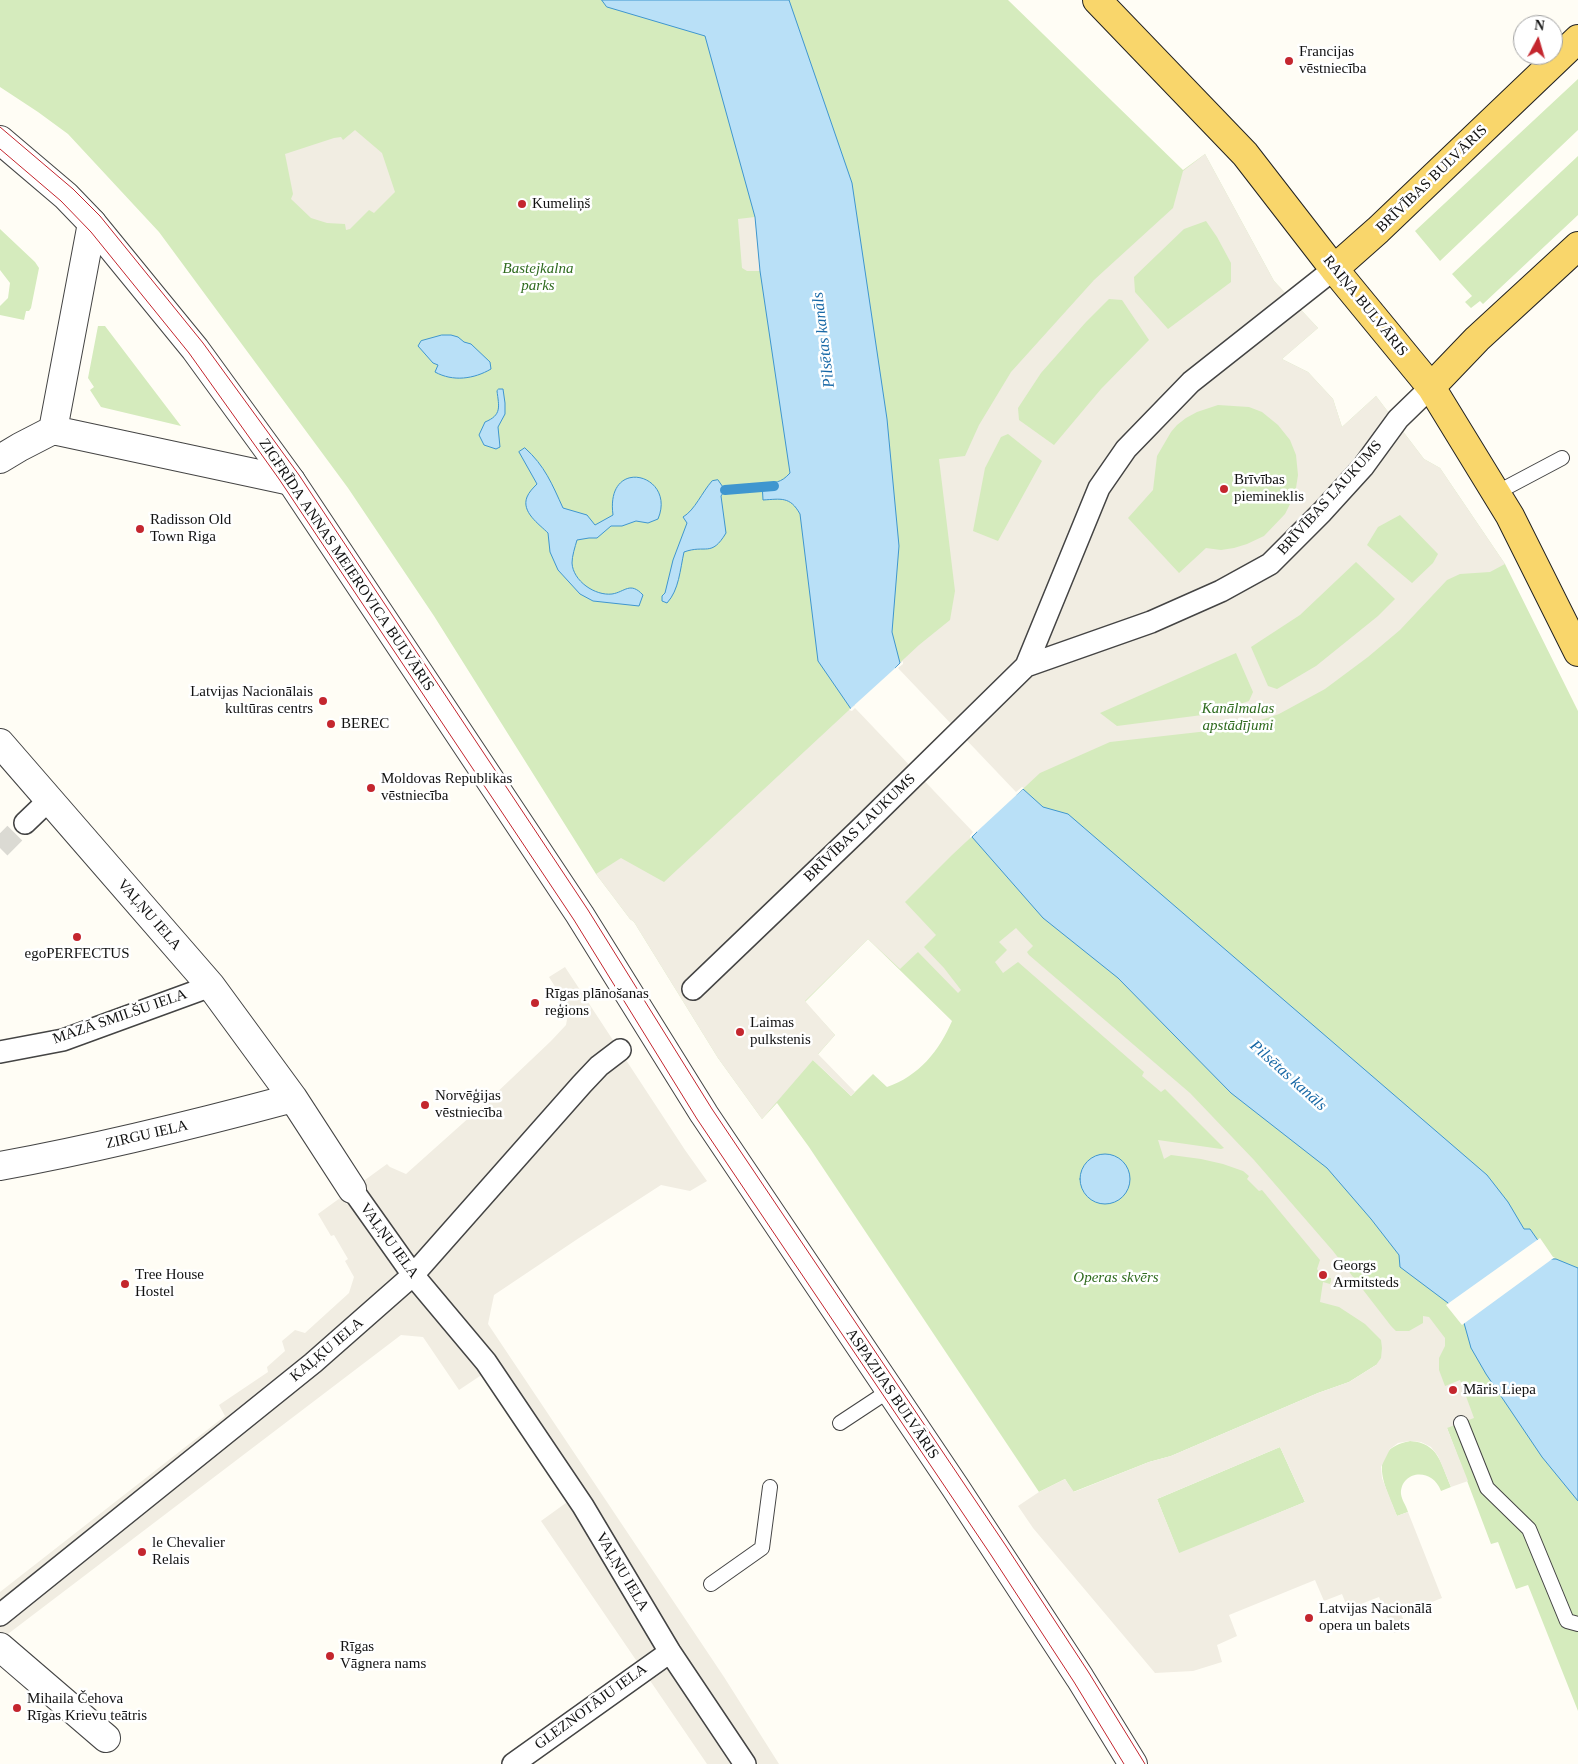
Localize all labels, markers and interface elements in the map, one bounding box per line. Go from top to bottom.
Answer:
north arrow [1513,15,1563,65]
text: N [1534,18,1545,34]
place label: Francijas vēstniecība [1299,43,1366,78]
marker: Francijas vēstniecība [1283,55,1295,67]
street label: BRĪVĪBAS BULVĀRIS [1373,121,1491,237]
place label: Kumeliņš [532,195,590,213]
marker: Kumeliņš [516,198,528,210]
street label: RAIŅA BULVĀRIS [1319,252,1411,360]
park label: Bastejkalna parks [503,260,573,295]
water label: Pilsētas kanāls [809,291,839,389]
street label: ZIGFRĪDA ANNAS MEIEROVICA BULVĀRIS [254,435,438,695]
street label: BRĪVĪBAS LAUKUMS [1274,437,1386,559]
place label: Brīvības piemineklis [1234,471,1304,506]
marker: Brīvības piemineklis [1218,483,1230,495]
place label: Radisson Old Town Riga [150,511,231,546]
marker: Radisson Old Town Riga [134,523,146,535]
place label: Latvijas Nacionālais kultūras centrs [190,683,313,718]
marker: Latvijas Nacionālais kultūras centrs [317,695,329,707]
park label: Kanālmalas apstādījumi [1202,700,1274,735]
place label: BEREC [341,715,389,733]
marker: BEREC [325,718,337,730]
place label: Moldovas Republikas vēstniecība [381,770,512,805]
street label: BRĪVĪBAS LAUKUMS [801,770,919,886]
marker: Moldovas Republikas vēstniecība [365,782,377,794]
street label: VAĻŅU IELA [113,876,185,954]
marker: egoPERFECTUS [71,931,83,943]
place label: egoPERFECTUS [24,945,130,963]
place label: Rīgas plānošanas reģions [545,985,649,1020]
street label: MAZĀ SMILŠU IELA [50,986,190,1048]
marker: Rīgas plānošanas reģions [529,997,541,1009]
place label: Laimas pulkstenis [750,1014,811,1049]
marker: Laimas pulkstenis [734,1026,746,1038]
water label: Pilsētas kanāls [1246,1037,1330,1115]
place label: Norvēģijas vēstniecība [435,1087,502,1122]
marker: Norvēģijas vēstniecība [419,1099,431,1111]
street label: ZIRGU IELA [104,1117,190,1153]
street label: VAĻŅU IELA [356,1200,422,1282]
place label: Georgs Armitsteds [1333,1257,1399,1292]
place label: Tree House Hostel [135,1266,204,1301]
park label: Operas skvērs [1073,1269,1159,1287]
marker: Georgs Armitsteds [1317,1269,1329,1281]
marker: Tree House Hostel [119,1278,131,1290]
street label: KAĻĶU IELA [287,1314,367,1386]
street label: ASPAZIJAS BULVĀRIS [842,1325,942,1463]
place label: Māris Liepa [1463,1381,1536,1399]
marker: Māris Liepa [1447,1384,1459,1396]
street label: VAĻŅU IELA [592,1529,652,1615]
place label: le Chevalier Relais [152,1534,225,1569]
marker: le Chevalier Relais [136,1546,148,1558]
place label: Latvijas Nacionālā opera un balets [1319,1600,1432,1635]
marker: Latvijas Nacionālā opera un balets [1303,1612,1315,1624]
place label: Rīgas Vāgnera nams [340,1638,426,1673]
marker: Rīgas Vāgnera nams [324,1650,336,1662]
street label: GLEZNOTĀJU IELA [531,1660,651,1754]
place label: Mihaila Čehova Rīgas Krievu teātris [27,1690,147,1725]
marker: Mihaila Čehova Rīgas Krievu teātris [11,1702,23,1714]

